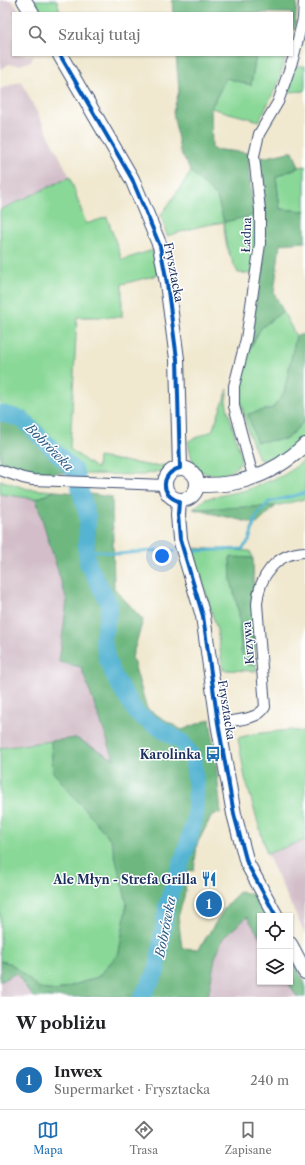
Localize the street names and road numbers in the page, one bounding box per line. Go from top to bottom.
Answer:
street label: Ładna [238,216,254,253]
street label: Frysztacka [161,241,187,304]
street label: Krzywa [239,620,257,665]
street label: Frysztacka [215,679,239,742]

